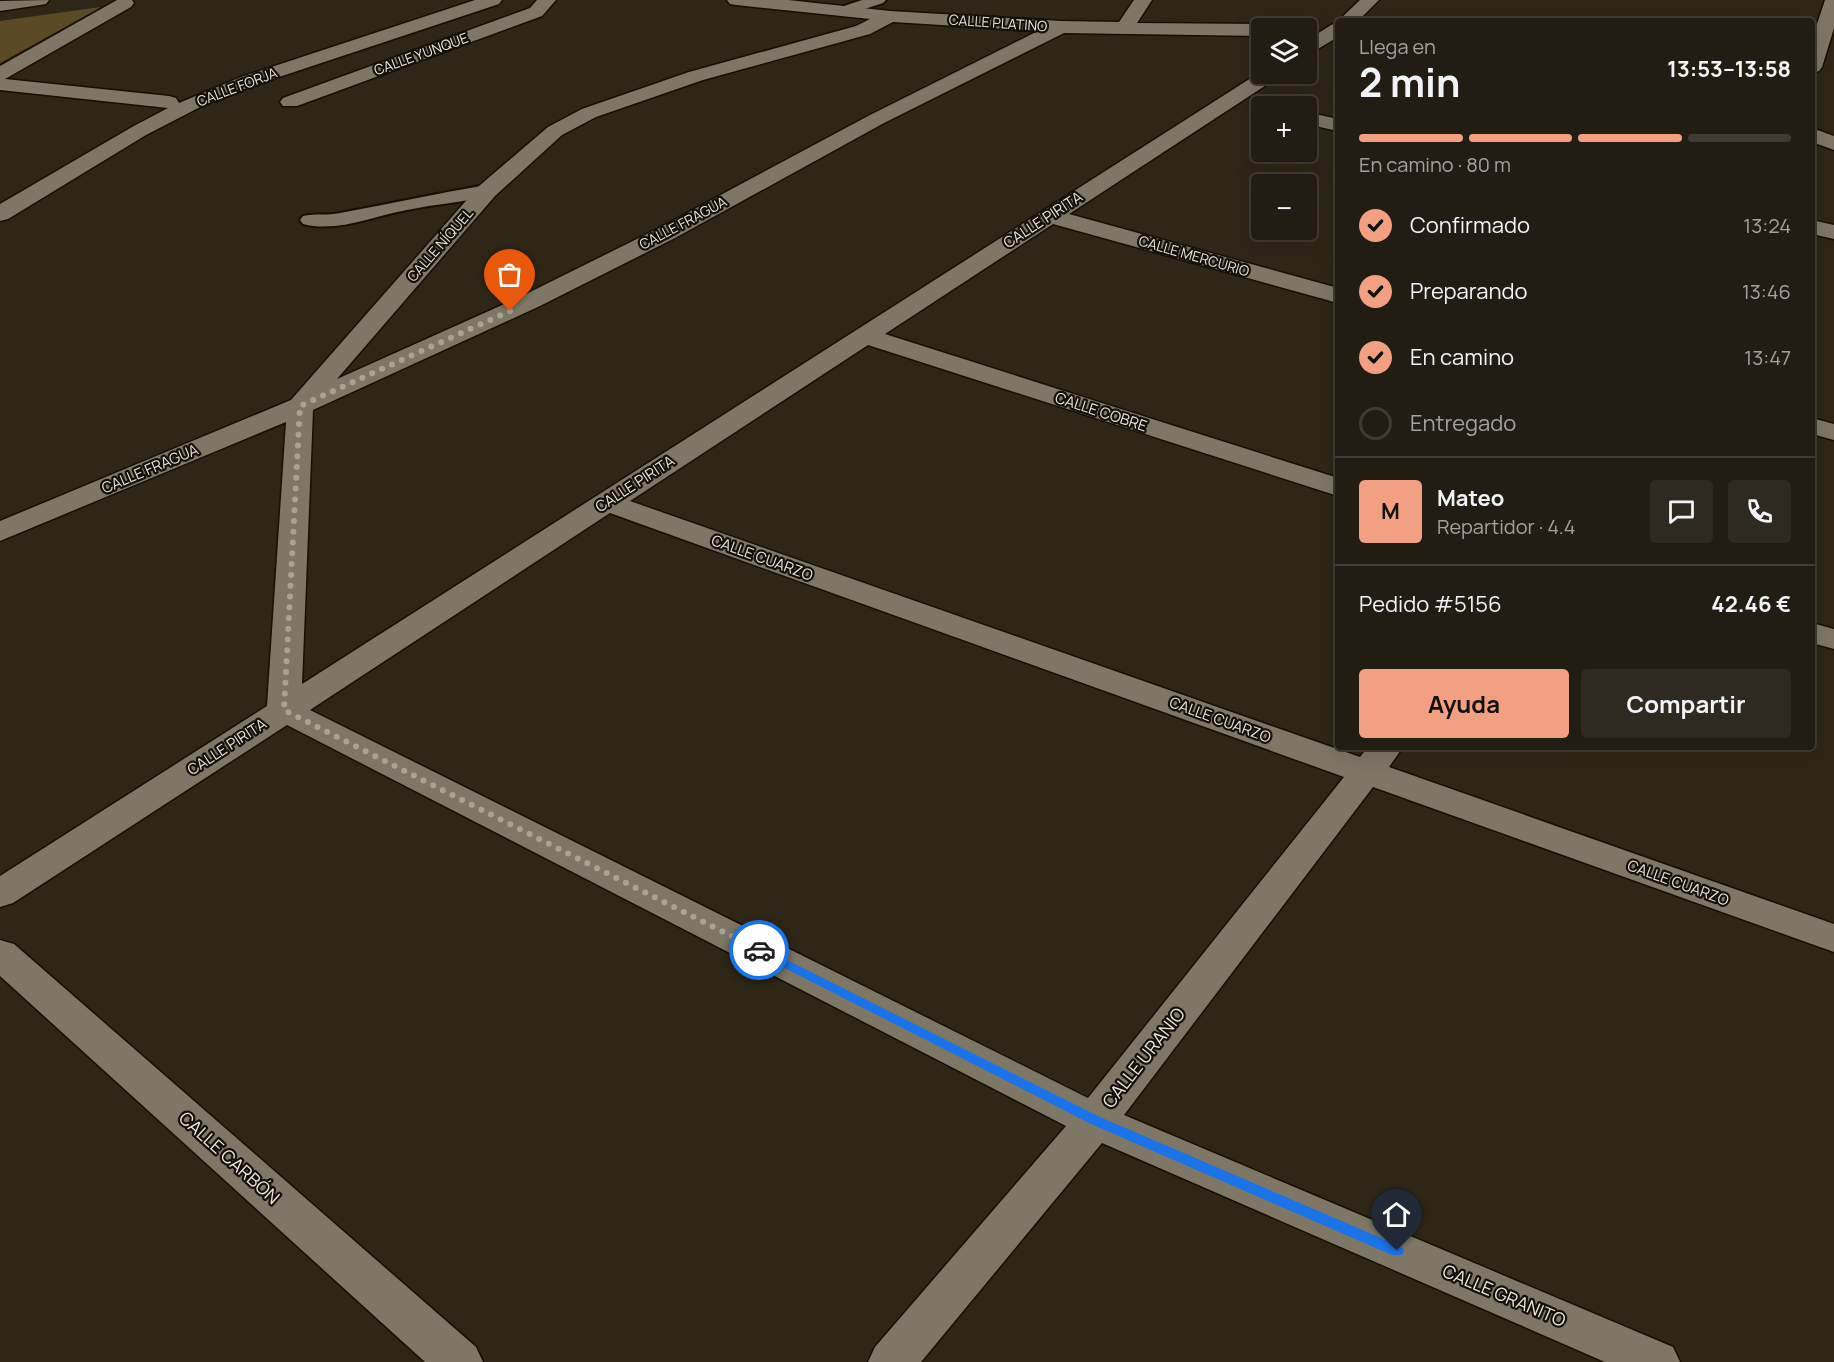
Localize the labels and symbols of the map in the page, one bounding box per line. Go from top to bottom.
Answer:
street label: CALLE PLATINO [948,10,1048,35]
street label: CALLE YUNQUE [371,28,471,79]
street label: CALLE FORJA [194,62,280,111]
street label: CALLE PIRITA [999,186,1087,253]
street label: CALLE FRAGUA [636,192,730,254]
street label: CALLE NÍQUEL [402,204,477,285]
street label: CALLE MERCURIO [1137,231,1252,280]
pin [484,249,535,311]
street label: CALLE COBRE [1052,387,1150,436]
street label: CALLE FRAGUA [98,439,202,498]
street label: CALLE PIRITA [591,450,679,517]
street label: CALLE CUARZO [708,529,816,586]
street label: CALLE CUARZO [1166,691,1274,748]
street label: CALLE PIRITA [183,713,271,780]
street label: CALLE CUARZO [1624,854,1732,911]
courier [729,920,789,980]
street label: CALLE URANIO [1096,1002,1190,1112]
street label: CALLE CARBÓN [174,1106,285,1209]
pin [1371,1189,1422,1251]
street label: CALLE GRANITO [1439,1258,1570,1332]

